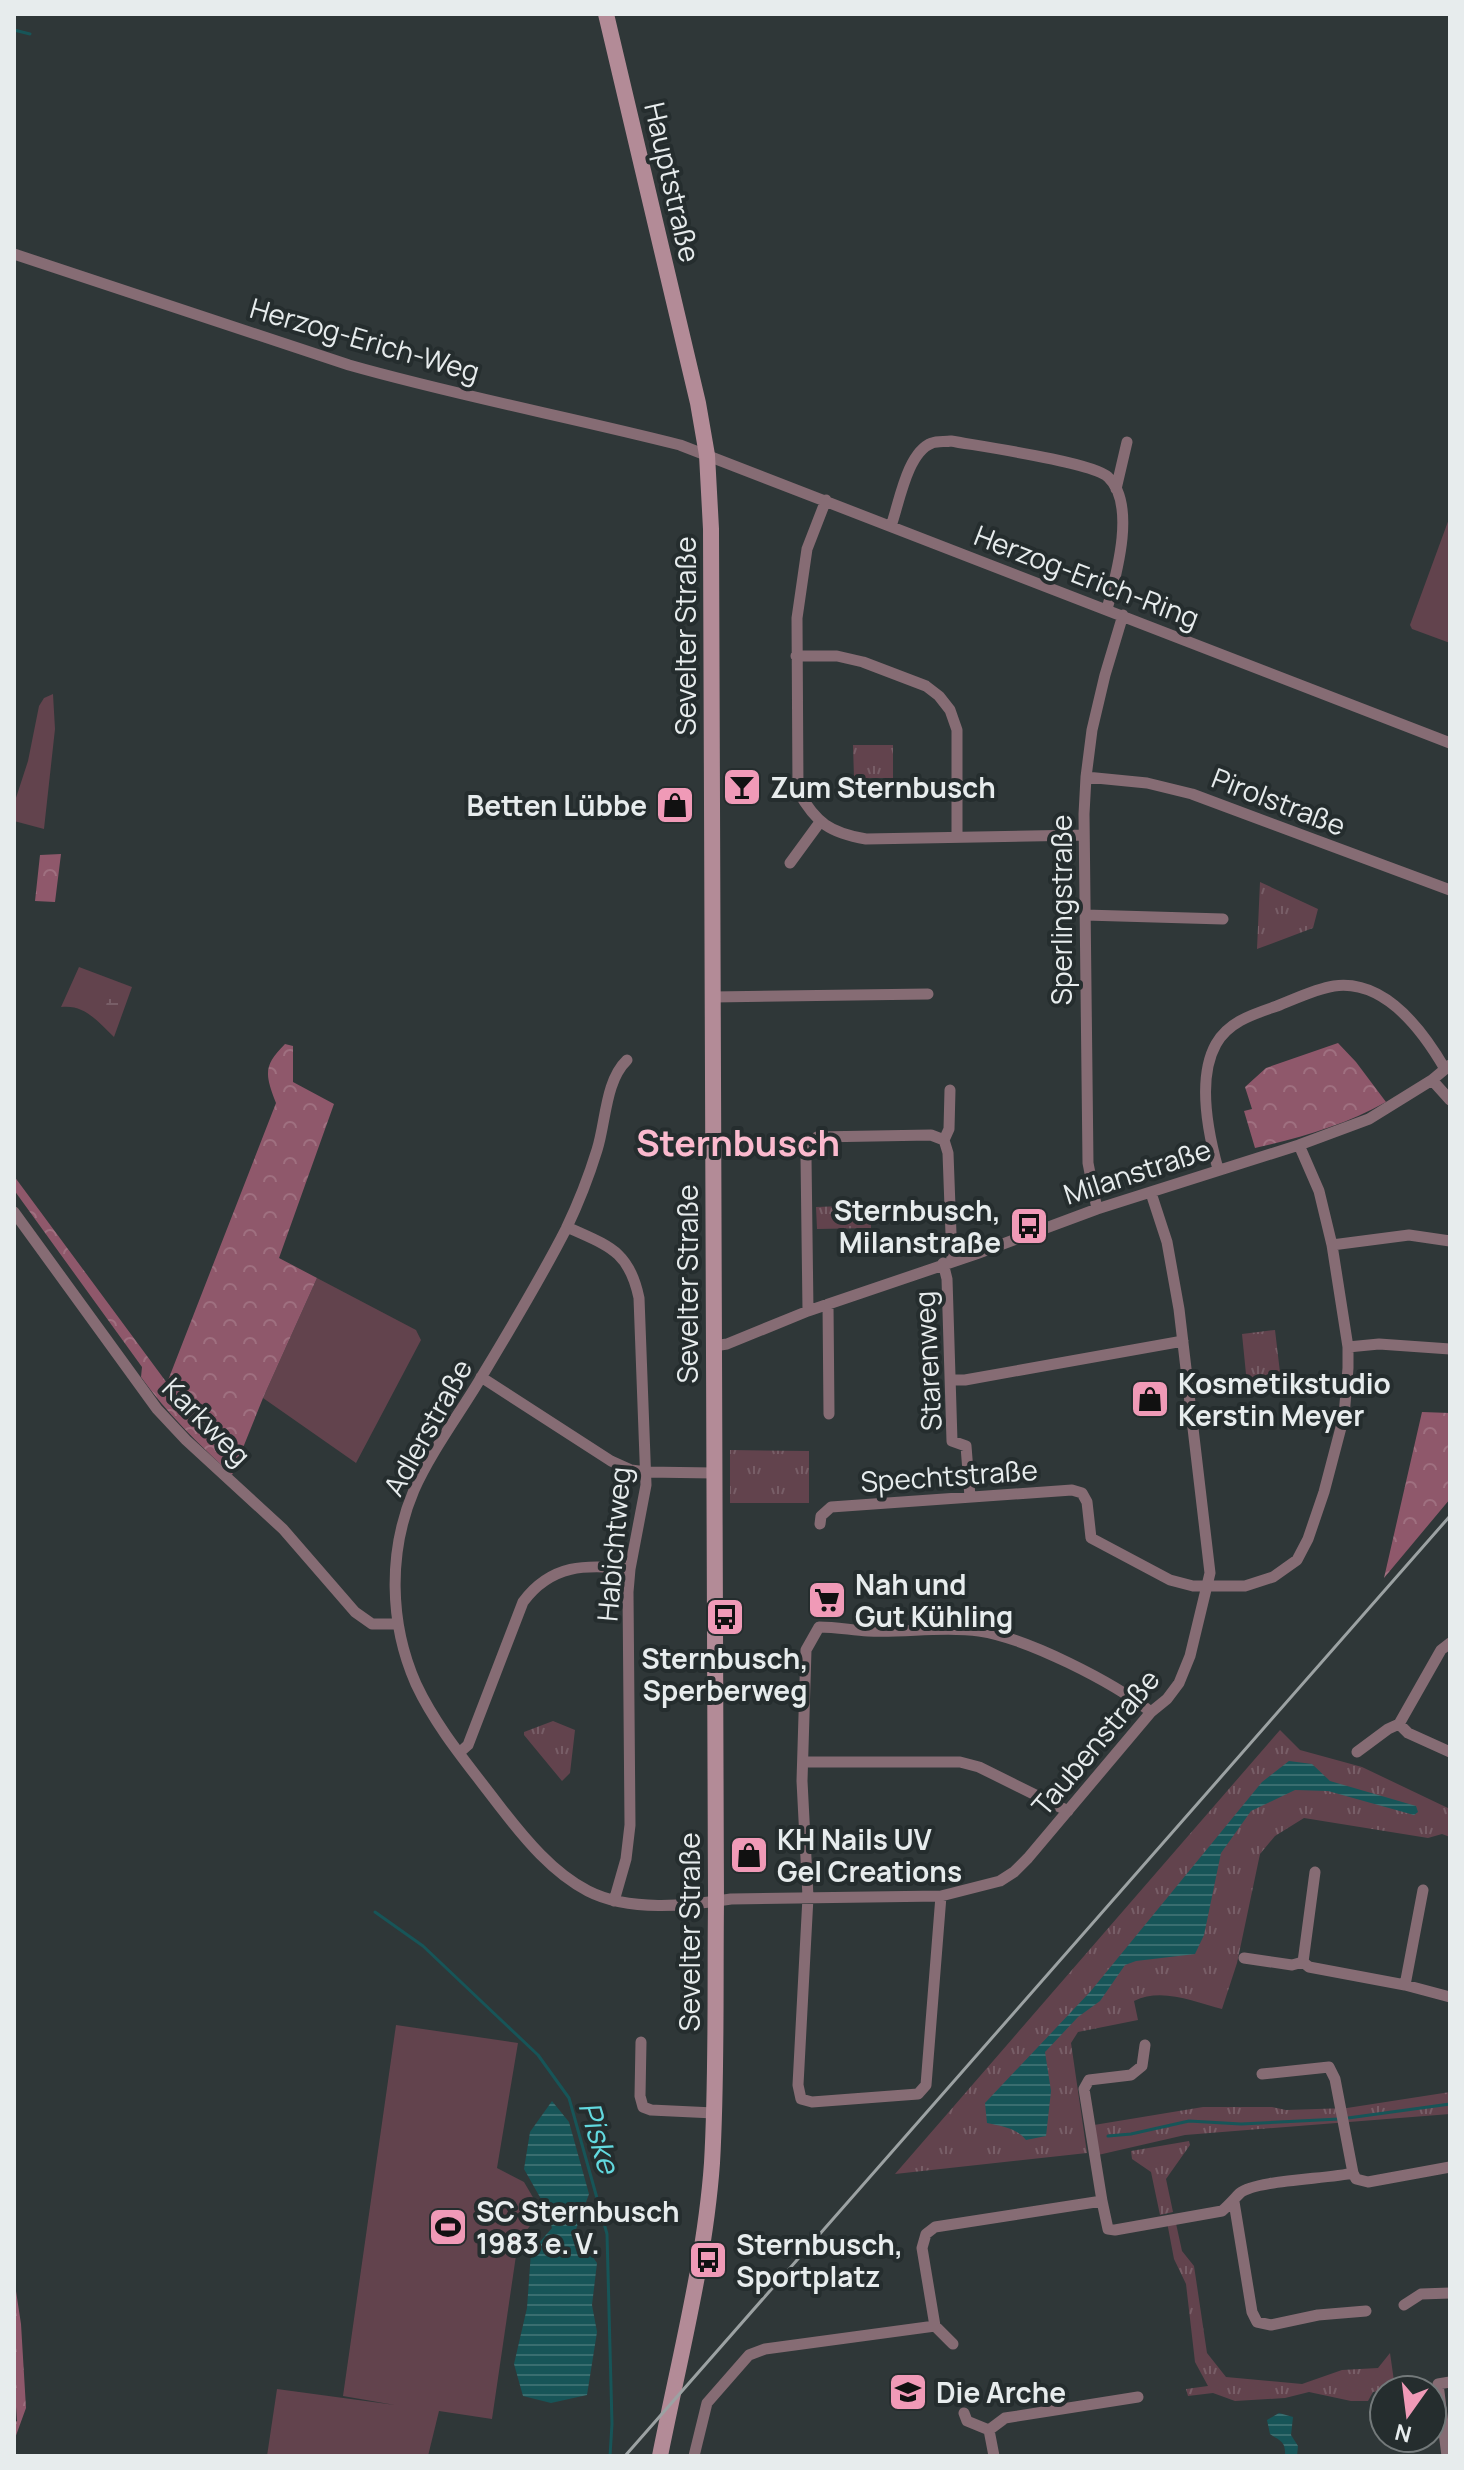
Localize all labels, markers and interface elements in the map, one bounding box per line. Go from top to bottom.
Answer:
street label: Hauptstraße [636,98,710,266]
street label: Herzog-Erich-Weg [246,288,484,390]
street label: Herzog-Erich-Ring [969,516,1205,636]
street label: Sevelter Straße [666,536,704,736]
street label: Pirolstraße [1207,758,1351,844]
bar icon: Zum Sternbusch [721,766,763,808]
place label: Zum Sternbusch [770,768,996,806]
shop icon: Betten Lübbe [654,784,696,826]
place label: Betten Lübbe [467,786,647,824]
street label: Sperlingstraße [1042,815,1080,1005]
district label: Sternbusch [636,1118,840,1167]
street label: Milanstraße [1058,1129,1216,1213]
street label: Sevelter Straße [668,1184,706,1384]
place label: Sternbusch, Milanstraße [834,1191,1001,1261]
bus stop icon: Sternbusch, Milanstraße [1008,1205,1050,1247]
street label: Starenweg [904,1290,950,1432]
street label: Adlerstraße [374,1352,480,1502]
place label: Kosmetikstudio Kerstin Meyer [1178,1364,1391,1434]
street label: Karkweg [155,1369,259,1473]
shop icon: Kosmetikstudio Kerstin Meyer [1129,1378,1171,1420]
street label: Spechtstraße [859,1450,1039,1500]
street label: Habichtweg [587,1465,639,1623]
place label: Nah und Gut Kühling [855,1565,1013,1635]
supermarket icon: Nah und Gut Kühling [806,1579,848,1621]
bus stop icon: Sternbusch, Sperberweg [704,1596,746,1638]
place label: Sternbusch, Sperberweg [641,1639,809,1709]
street label: Taubenstraße [1023,1661,1167,1823]
place label: KH Nails UV Gel Creations [777,1820,962,1890]
street label: Sevelter Straße [670,1832,708,2032]
shop icon: KH Nails UV Gel Creations [728,1834,770,1876]
water label: Piske [570,2096,631,2179]
place label: SC Sternbusch 1983 e. V. [476,2192,680,2262]
sports icon: SC Sternbusch 1983 e. V. [427,2206,469,2248]
place label: Sternbusch, Sportplatz [736,2225,903,2295]
bus stop icon: Sternbusch, Sportplatz [687,2239,729,2281]
school or university icon: Die Arche [887,2371,929,2413]
place label: Die Arche [936,2373,1066,2411]
north arrow [1368,2374,1448,2454]
text: N [1392,2417,1414,2450]

